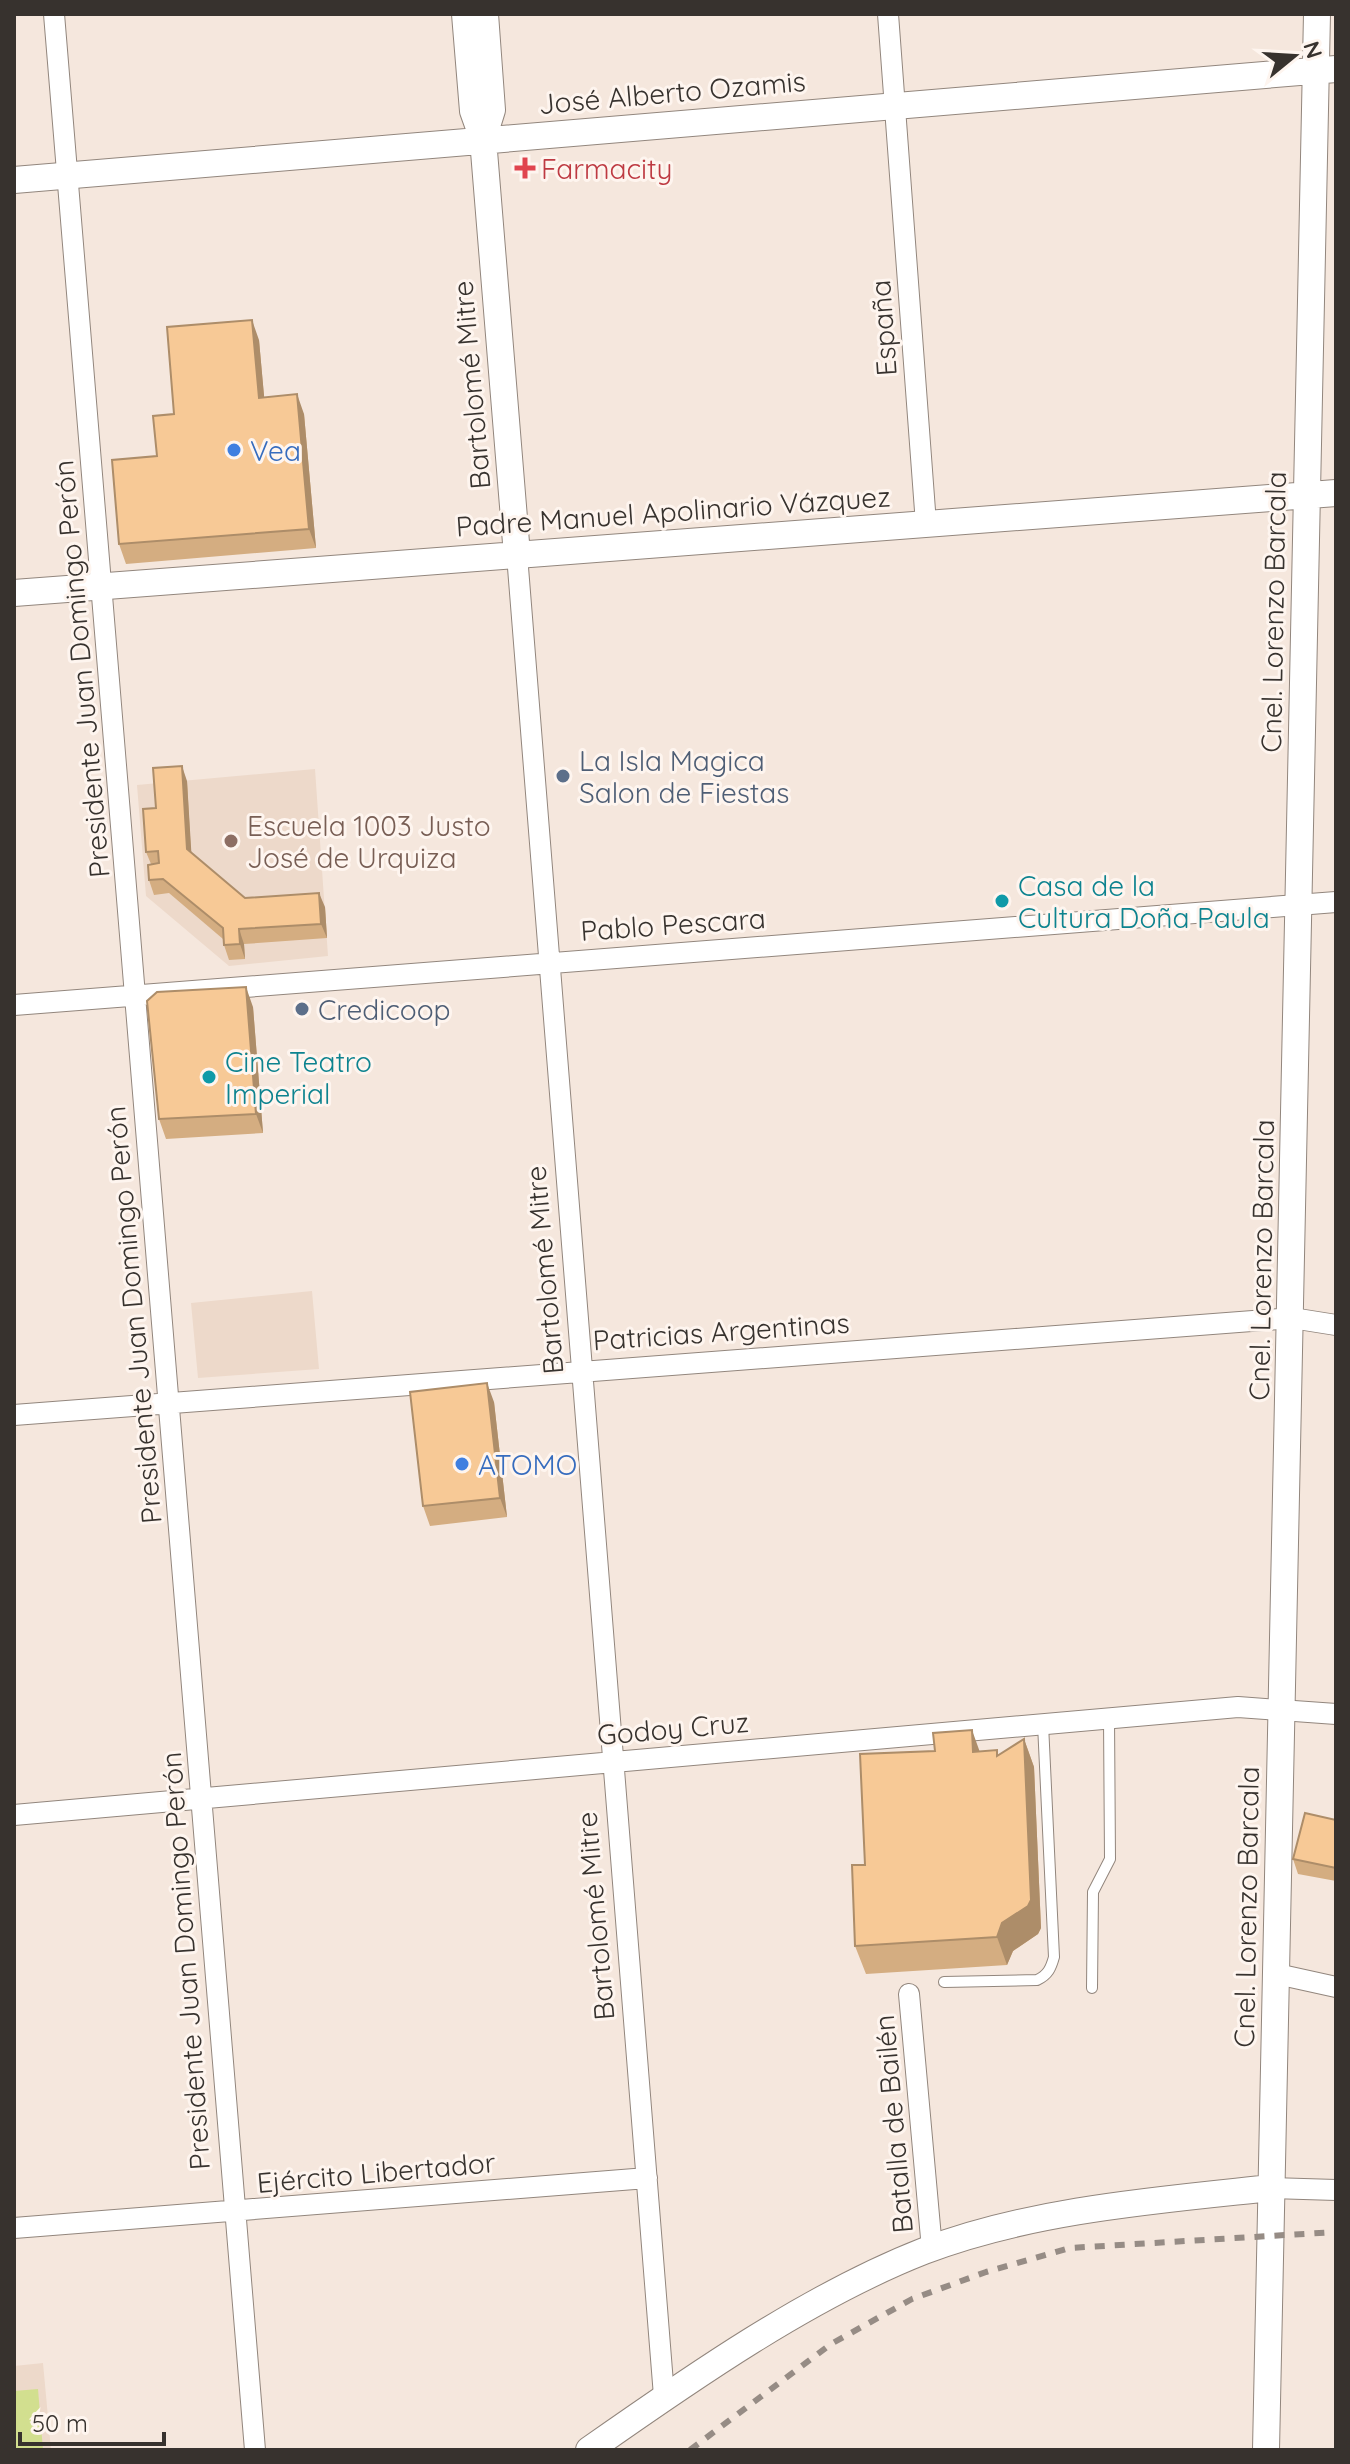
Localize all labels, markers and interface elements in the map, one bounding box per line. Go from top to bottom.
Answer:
north arrow [1254,16,1334,96]
text: N [1297,38,1329,62]
street label: José Alberto Ozamis [537,63,807,121]
place label: Farmacity [541,151,672,186]
marker: Farmacity [516,159,534,177]
street label: Bartolomé Mitre [444,279,498,491]
street label: España [862,279,904,377]
place label: Vea [250,433,301,468]
marker: Vea [225,441,243,459]
street label: Presidente Juan Domingo Perón [45,459,117,879]
street label: Cnel. Lorenzo Barcala [1253,471,1293,753]
street label: Padre Manuel Apolinario Vázquez [454,478,892,544]
place label: La Isla Magica Salon de Fiestas [579,743,789,810]
marker: La Isla Magica Salon de Fiestas [554,767,572,785]
place label: Escuela 1003 Justo José de Urquiza [247,808,491,875]
marker: Escuela 1003 Justo José de Urquiza [222,832,240,850]
place label: Casa de la Cultura Doña Paula [1018,868,1270,935]
marker: Casa de la Cultura Doña Paula [993,892,1011,910]
street label: Pablo Pescara [579,900,767,948]
place label: Credicoop [318,992,451,1027]
marker: Credicoop [293,1000,311,1018]
place label: Cine Teatro Imperial [225,1044,372,1111]
marker: Cine Teatro Imperial [200,1068,218,1086]
street label: Presidente Juan Domingo Perón [97,1105,169,1525]
street label: Cnel. Lorenzo Barcala [1241,1119,1281,1401]
street label: Bartolomé Mitre [517,1164,571,1376]
street label: Patricias Argentinas [591,1305,851,1357]
place label: ATOMO [478,1447,577,1482]
marker: ATOMO [453,1455,471,1473]
street label: Godoy Cruz [596,1704,750,1752]
street label: Presidente Juan Domingo Perón [153,1751,217,2171]
street label: Cnel. Lorenzo Barcala [1226,1766,1266,2048]
street label: Bartolomé Mitre [568,1810,622,2022]
street label: Batalla de Bailén [866,2013,920,2235]
street label: Ejército Libertador [255,2144,497,2200]
scale bar [20,2396,164,2446]
text: 50 m [32,2408,88,2438]

